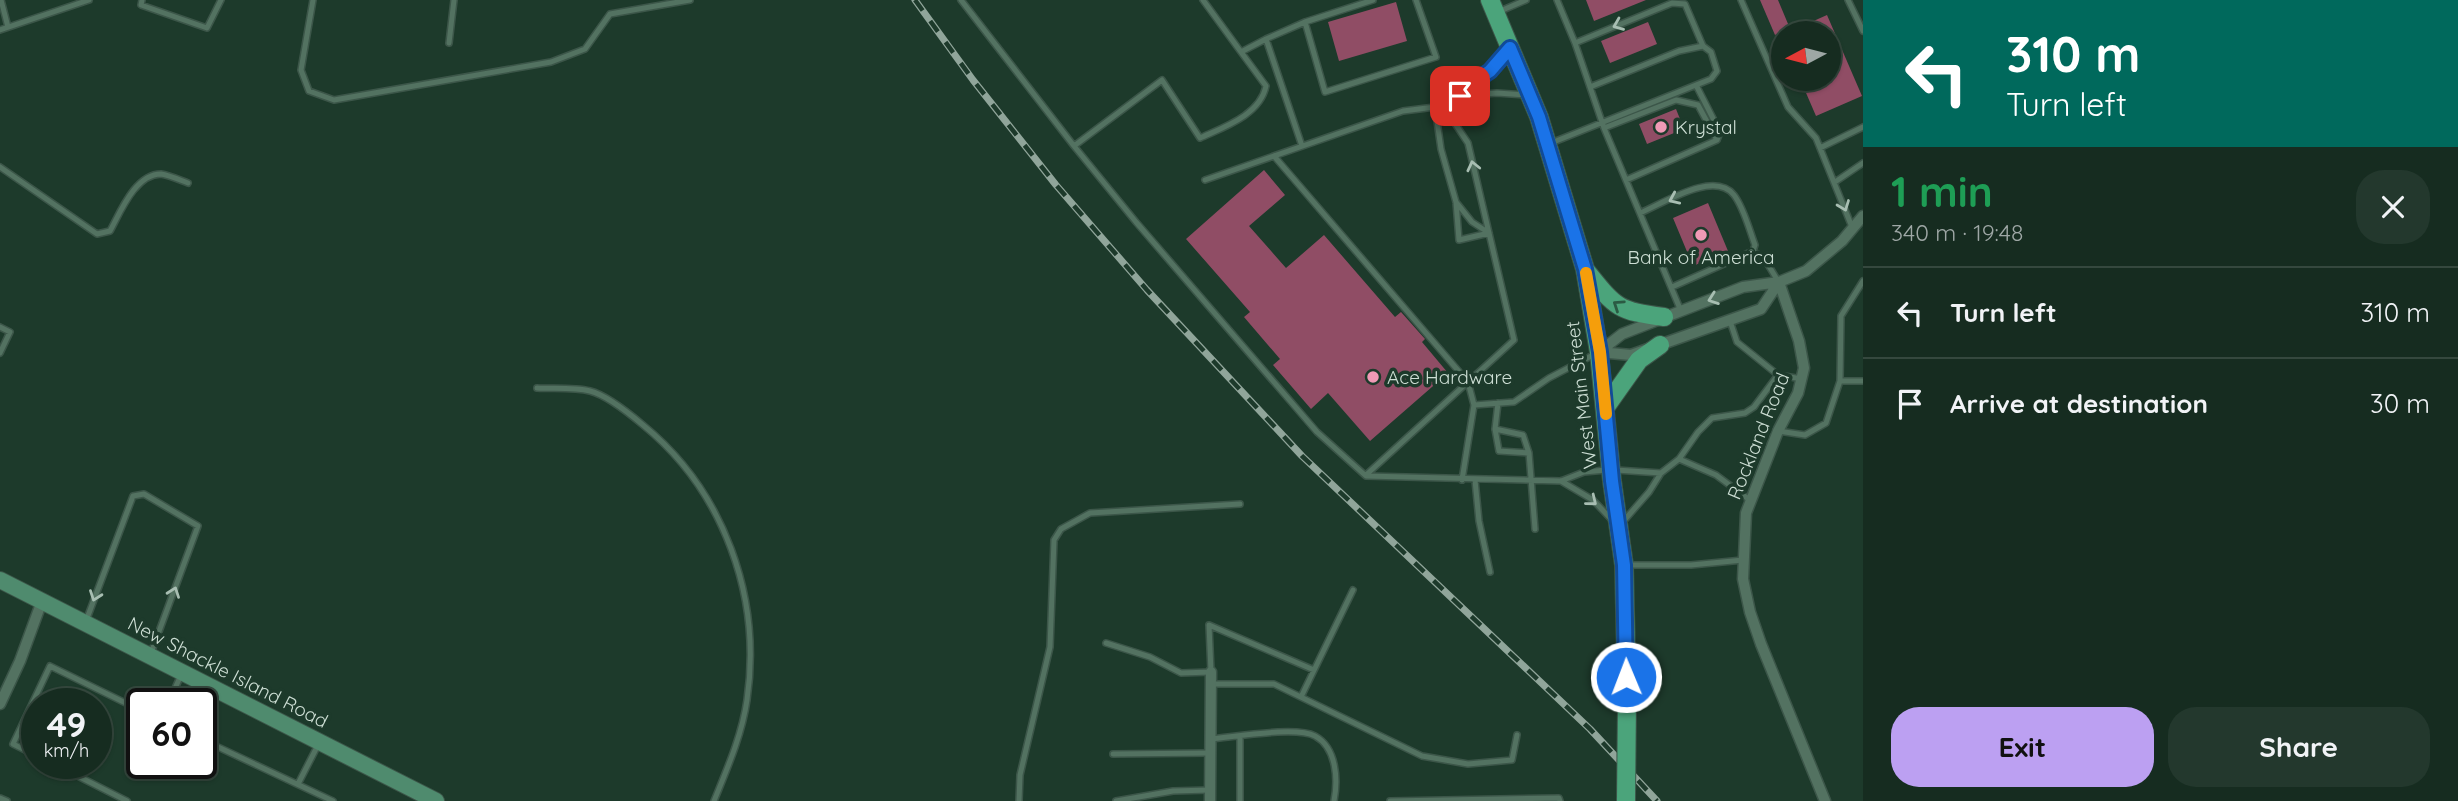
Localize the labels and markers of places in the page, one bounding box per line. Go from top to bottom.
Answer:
pin [1430,66,1490,126]
place label: Krystal [1675,115,1737,139]
marker: Krystal [1653,119,1669,135]
marker: Bank of America [1693,227,1709,243]
place label: Bank of America [1628,245,1774,269]
place label: Ace Hardware [1387,365,1512,389]
marker: Ace Hardware [1365,369,1381,385]

